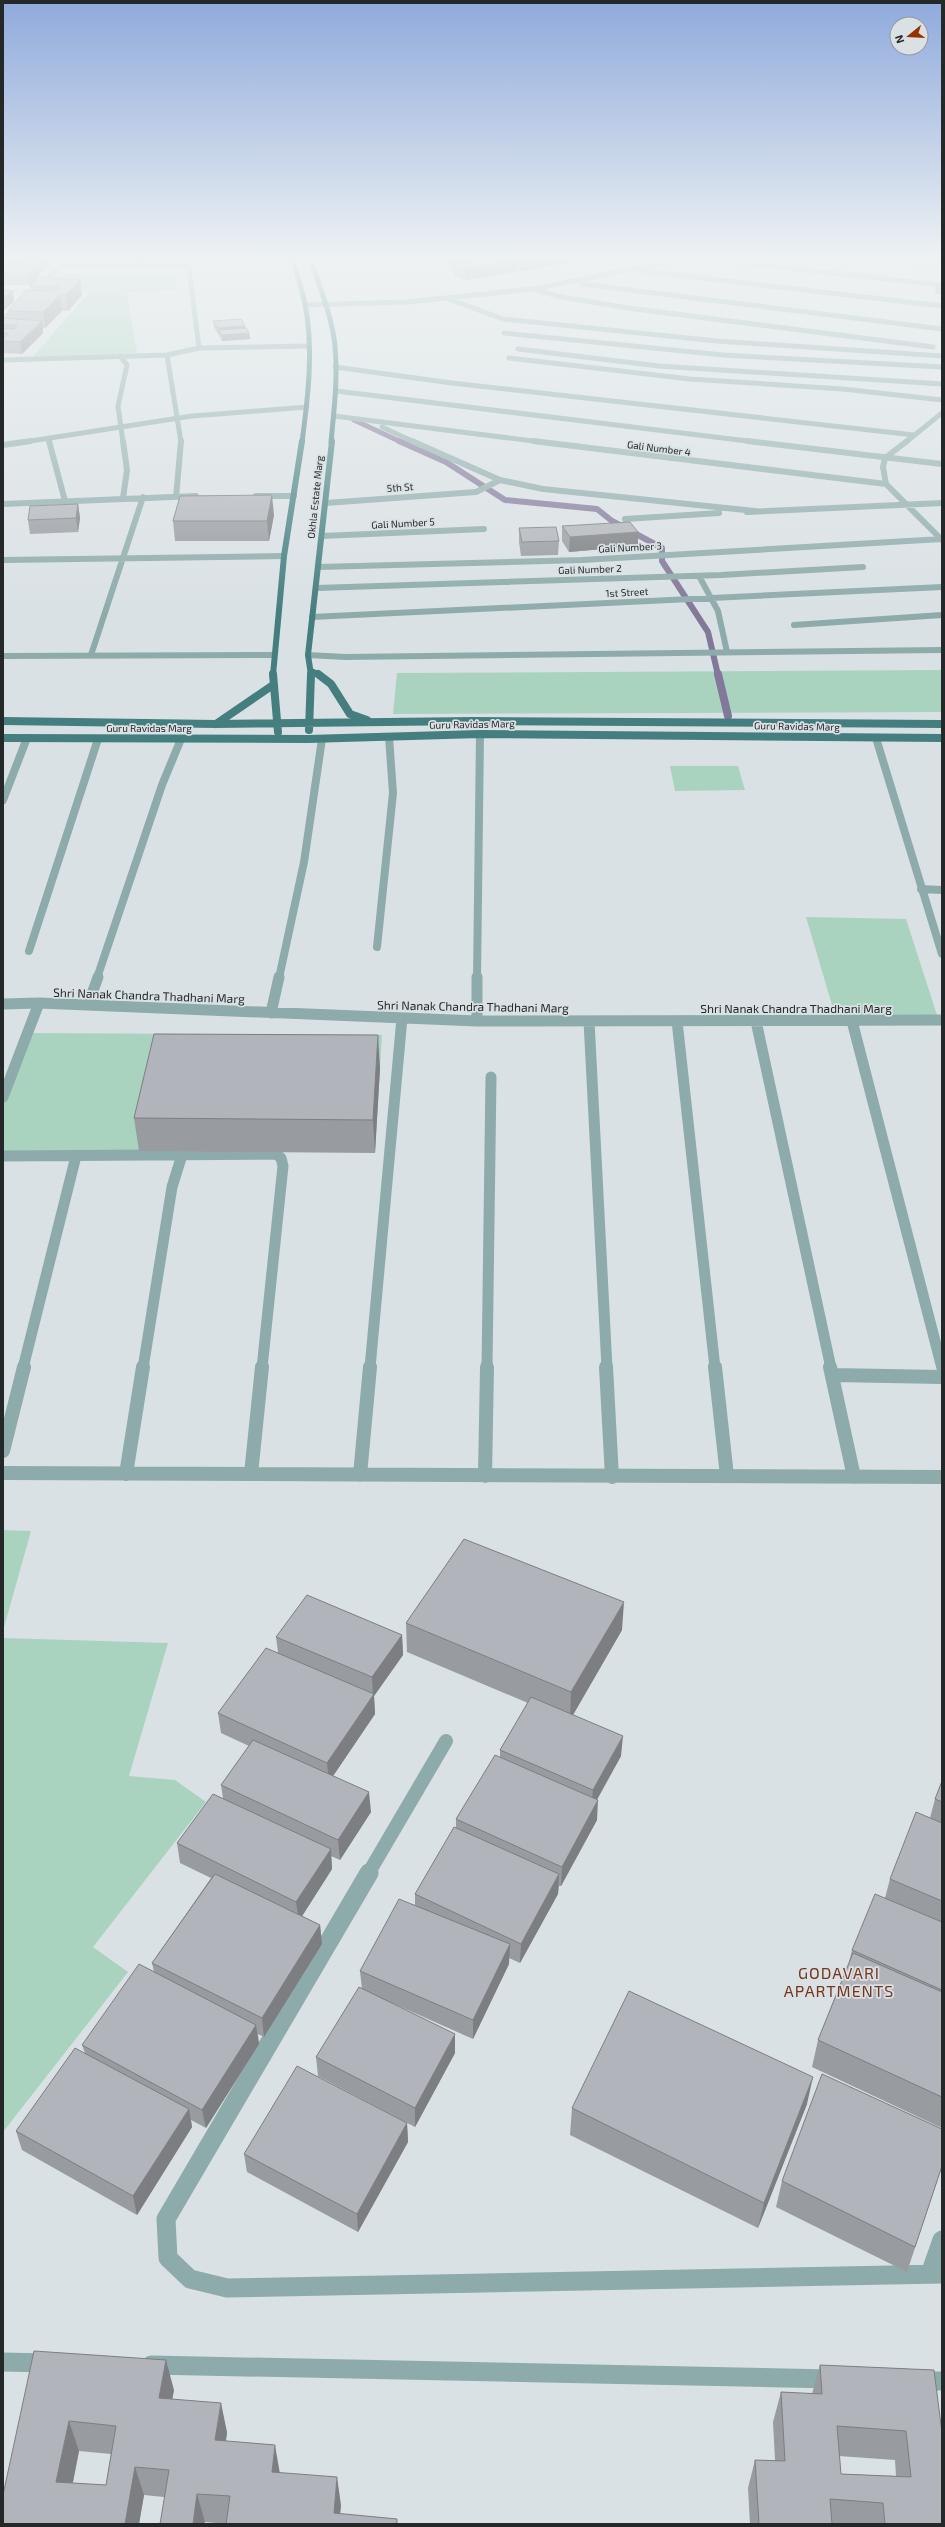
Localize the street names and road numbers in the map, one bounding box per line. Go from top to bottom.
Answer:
street label: Gali Number 4 [626,438,692,458]
street label: Okhla Estate Marg [305,454,325,539]
street label: 5th St [386,480,414,494]
street label: Gali Number 5 [371,515,435,531]
street label: Gali Number 3 [598,539,662,555]
street label: Gali Number 2 [558,562,622,576]
street label: 1st Street [605,585,649,599]
street label: Guru Ravidas Marg [429,717,515,731]
street label: Guru Ravidas Marg [754,719,840,733]
street label: Guru Ravidas Marg [106,722,192,734]
street label: Shri Nanak Chandra Thadhani Marg [53,985,245,1005]
street label: Shri Nanak Chandra Thadhani Marg [377,997,569,1015]
street label: Shri Nanak Chandra Thadhani Marg [700,1001,892,1015]

